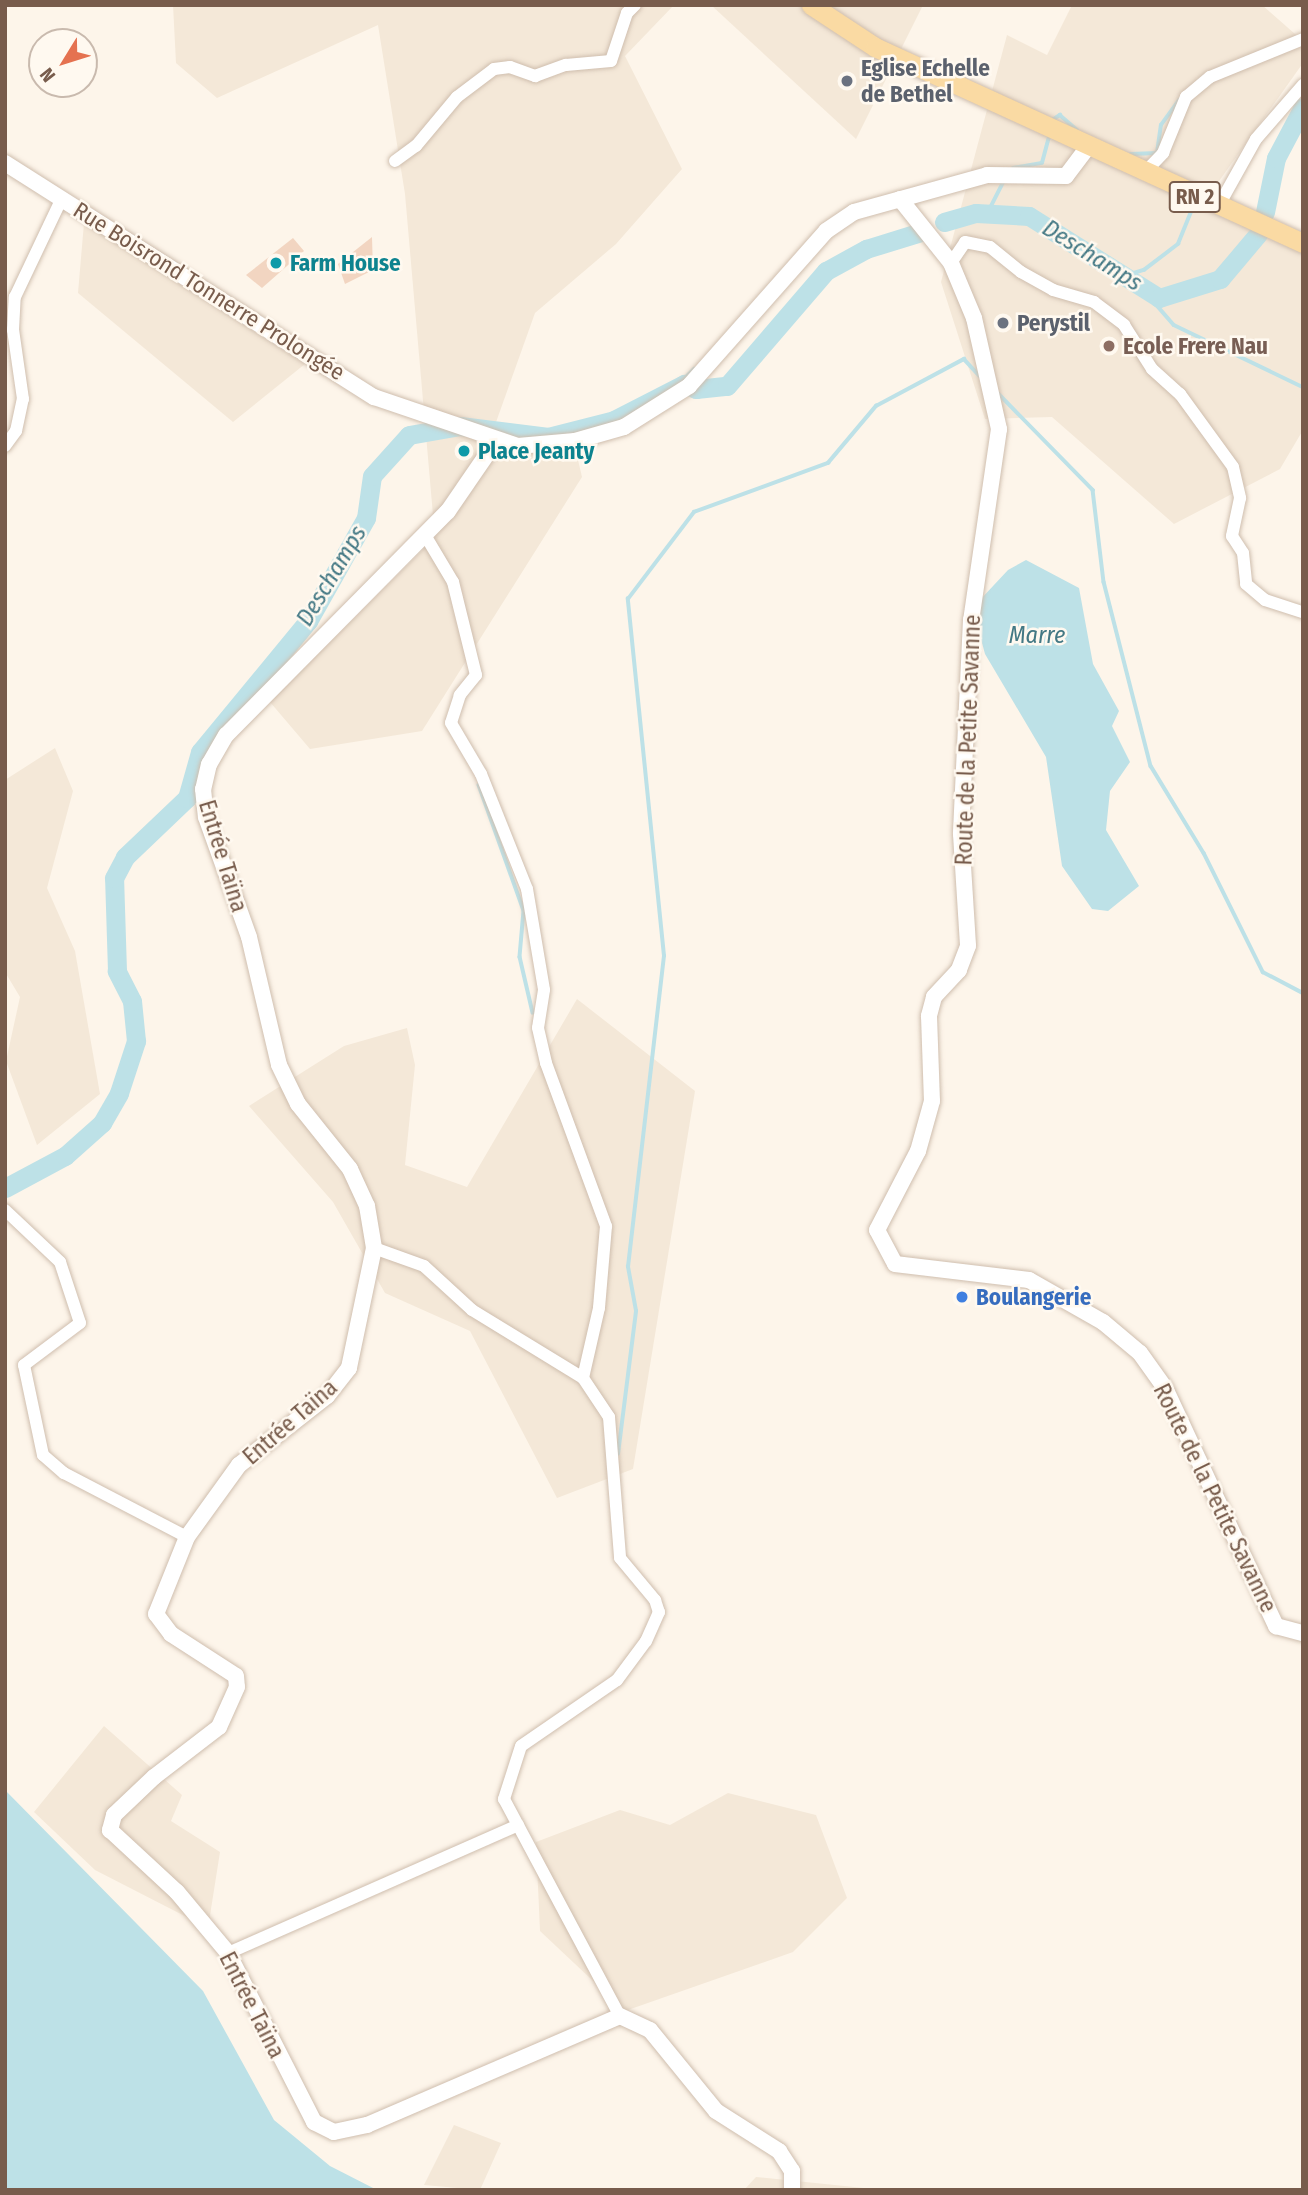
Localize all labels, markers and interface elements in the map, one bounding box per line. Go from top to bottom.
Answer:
north arrow [28,28,98,98]
place label: Eglise Echelle de Bethel [861,54,990,108]
text: N [35,63,60,87]
marker: Eglise Echelle de Bethel [839,73,855,89]
road number: RN 2 [1169,180,1221,214]
street label: Rue Boisrond Tonnerre Prolongée [68,196,350,386]
water label: Deschamps [1037,214,1147,298]
place label: Farm House [290,249,401,277]
marker: Farm House [268,255,284,271]
place label: Perystil [1017,309,1090,337]
marker: Perystil [995,315,1011,331]
place label: Ecole Frere Nau [1123,332,1268,360]
marker: Ecole Frere Nau [1101,338,1117,354]
place label: Place Jeanty [478,437,594,465]
marker: Place Jeanty [456,443,472,459]
water label: Deschamps [291,521,373,631]
street label: Route de la Petite Savanne [950,614,986,866]
water label: Marre [1009,622,1065,650]
street label: Entrée Taïna [193,797,253,915]
place label: Boulangerie [976,1283,1091,1311]
marker: Boulangerie [954,1289,970,1305]
street label: Entrée Taïna [237,1374,343,1470]
street label: Route de la Petite Savanne [1148,1379,1282,1617]
street label: Entrée Taïna [213,1947,291,2063]

